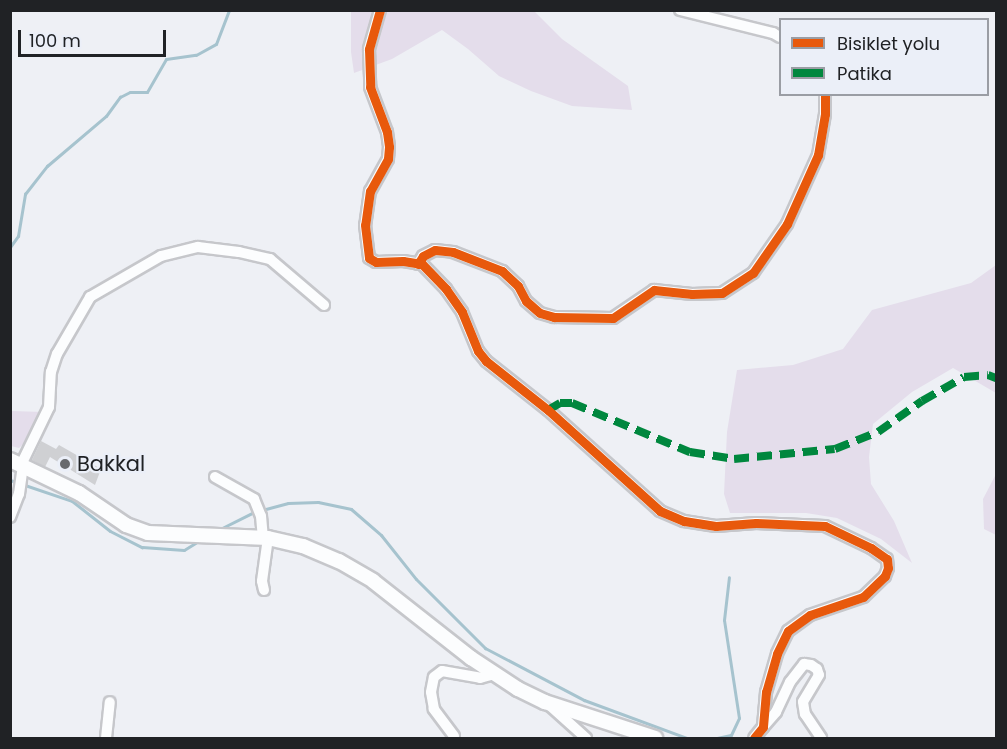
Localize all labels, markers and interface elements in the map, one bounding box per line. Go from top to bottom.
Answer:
scale bar [21,18,170,56]
legend [779,18,989,96]
text: 100 m [29,28,81,53]
text: Bisiklet yolu [837,31,940,56]
text: Patika [837,61,892,86]
place label: Bakkal [77,451,145,477]
marker: Bakkal [58,457,72,471]

